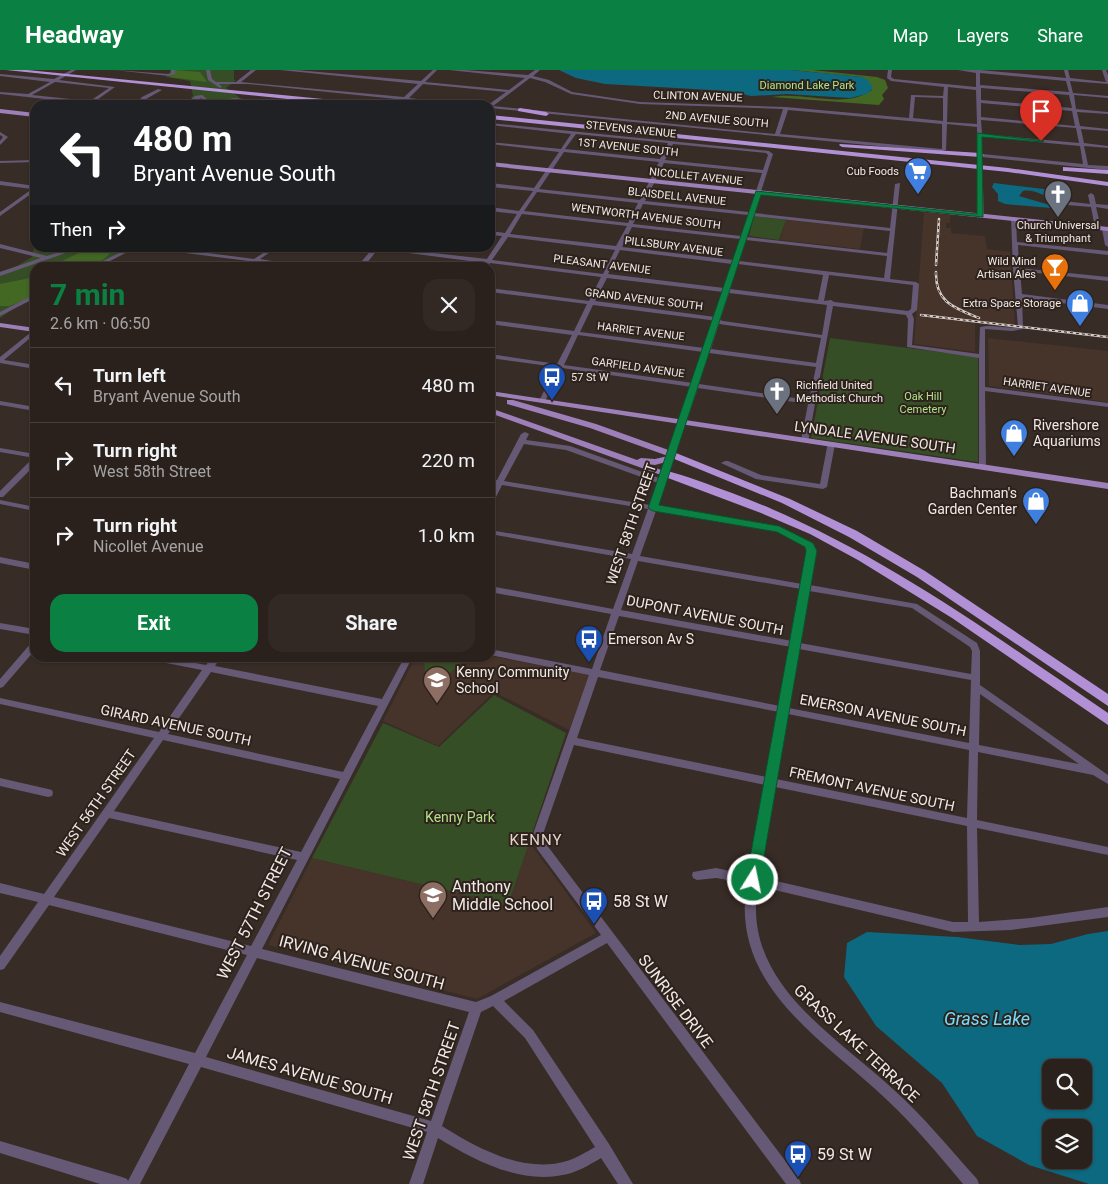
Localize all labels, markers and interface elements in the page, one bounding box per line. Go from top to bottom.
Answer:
text: Headway [25,21,124,49]
text: Map [893,25,928,46]
text: Layers [956,25,1009,46]
text: Share [1037,25,1083,46]
park label: Diamond Lake Park [760,79,855,92]
street label: CLINTON AVENUE [653,88,743,105]
pin [1020,90,1062,141]
icon: arrive [1027,97,1055,125]
street label: 2ND AVENUE SOUTH [665,109,769,130]
street label: STEVENS AVENUE [585,118,677,141]
text: 480 m [133,119,232,160]
icon: left [50,120,115,185]
street label: 1ST AVENUE SOUTH [577,136,679,159]
supermarket icon: Cub Foods [903,156,933,195]
text: Bryant Avenue South [133,161,336,186]
street label: NICOLLET AVENUE [648,165,743,188]
place label: Cub Foods [846,165,899,178]
church icon: Church Universal & Triumphant [1043,179,1073,218]
street label: BLAISDELL AVENUE [627,185,727,208]
street label: WENTWORTH AVENUE SOUTH [570,201,722,232]
icon: right [102,215,130,243]
text: Then [50,218,92,241]
place label: Church Universal & Triumphant [1017,219,1099,245]
street label: PILLSBURY AVENUE [624,234,724,259]
street label: PLEASANT AVENUE [553,252,651,277]
bar icon: Wild Mind Artisan Ales [1040,252,1070,291]
place label: Wild Mind Artisan Ales [977,255,1036,281]
text: 7 min [50,277,125,312]
button: close [423,279,475,331]
street label: GRAND AVENUE SOUTH [584,286,704,313]
shop icon: Extra Space Storage [1065,288,1095,327]
place label: Extra Space Storage [963,297,1061,310]
text: 2.6 km · 06:50 [50,314,150,333]
street label: HARRIET AVENUE [596,320,686,343]
street label: GARFIELD AVENUE [591,355,685,380]
bus stop icon: 57 St W [537,362,567,401]
text: Turn left [93,364,166,387]
icon: left [50,371,78,399]
place label: 57 St W [571,371,609,384]
text: 480 m [422,374,475,397]
street label: HARRIET AVENUE [1002,375,1092,400]
church icon: Richfield United Methodist Church [762,376,792,415]
place label: Richfield United Methodist Church [796,379,883,405]
text: Bryant Avenue South [93,387,241,406]
park label: Oak Hill Cemetery [900,390,947,416]
place label: Rivershore Aquariums [1033,417,1101,449]
street label: LYNDALE AVENUE SOUTH [793,418,957,456]
shop icon: Rivershore Aquariums [999,418,1029,457]
text: Turn right [93,439,177,462]
icon: right [50,446,78,474]
text: 220 m [422,449,475,472]
street label: WEST 58TH STREET [603,461,660,587]
text: West 58th Street [93,462,211,481]
place label: Bachman's Garden Center [928,485,1017,517]
shop icon: Bachman's Garden Center [1021,486,1051,525]
text: Turn right [93,514,177,537]
icon: right [50,521,78,549]
text: 1.0 km [418,524,475,547]
text: Nicollet Avenue [93,537,204,556]
street label: DUPONT AVENUE SOUTH [625,592,785,638]
button: Exit [50,594,258,652]
button: Share [268,594,475,652]
bus stop icon: Emerson Av S [574,624,604,663]
place label: Emerson Av S [608,631,694,647]
place label: Kenny Community School [456,664,570,696]
school or university icon: Kenny Community School [422,665,452,704]
street label: EMERSON AVENUE SOUTH [798,691,968,739]
street label: GIRARD AVENUE SOUTH [99,701,253,749]
street label: WEST 56TH STREET [53,746,139,860]
street label: FREMONT AVENUE SOUTH [788,764,956,814]
park label: Kenny Park [425,809,496,825]
district label: KENNY [509,831,563,849]
street label: WEST 57TH STREET [213,844,296,982]
position arrow [726,853,778,905]
place label: Anthony Middle School [452,877,553,914]
school or university icon: Anthony Middle School [418,880,448,919]
bus stop icon: 58 St W [579,886,609,925]
place label: 58 St W [613,892,668,911]
street label: IRVING AVENUE SOUTH [277,931,447,994]
street label: SUNRISE DRIVE [634,951,717,1052]
street label: GRASS LAKE TERRACE [790,980,923,1106]
water label: Grass Lake [944,1008,1030,1029]
street label: WEST 58TH STREET [399,1019,464,1163]
street label: JAMES AVENUE SOUTH [225,1043,395,1108]
map controls [1042,1059,1092,1169]
button: search [1042,1059,1092,1109]
button: layers [1042,1119,1092,1169]
bus stop icon: 59 St W [783,1139,813,1178]
place label: 59 St W [817,1145,872,1164]

